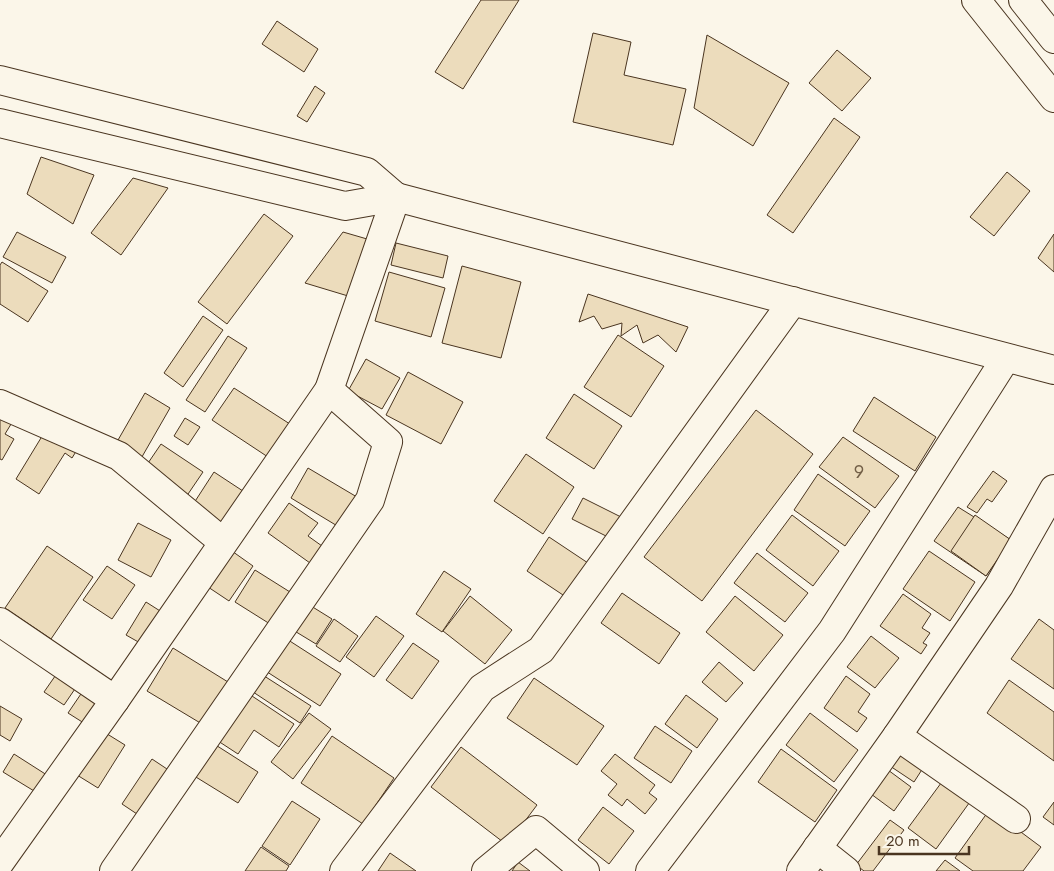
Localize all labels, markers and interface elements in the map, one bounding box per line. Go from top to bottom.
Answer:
house number: 9 [854,459,864,485]
scale bar [879,824,969,856]
text: 20 m [886,830,920,852]

